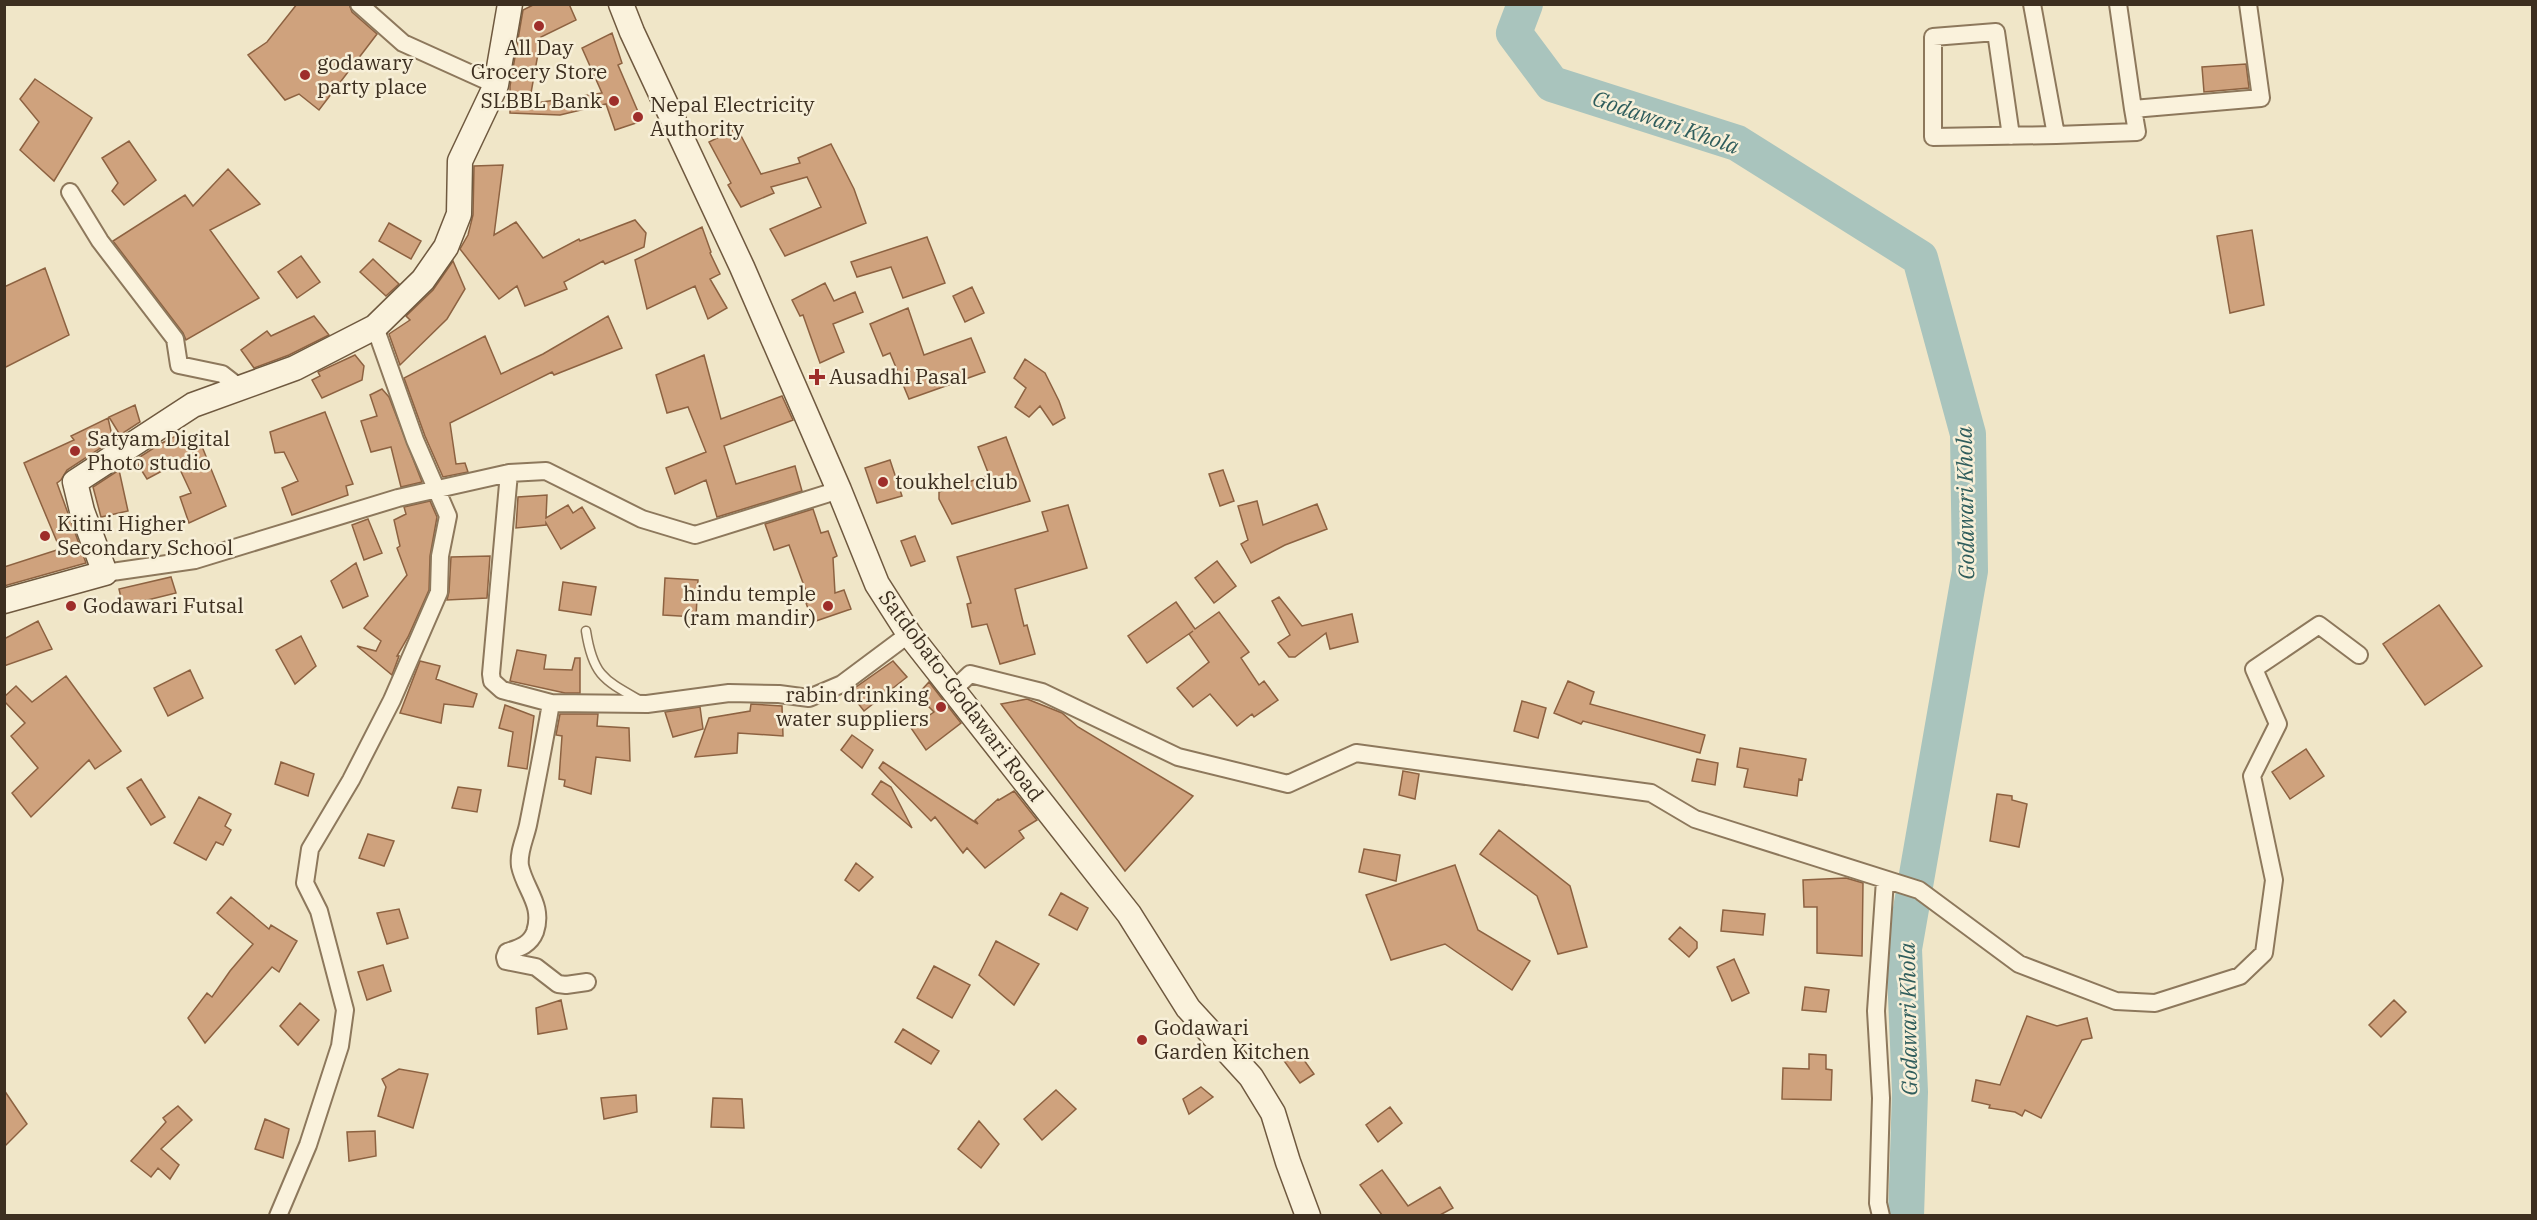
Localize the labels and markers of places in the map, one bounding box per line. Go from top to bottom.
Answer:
marker: All Day Grocery Store [532,19,546,33]
place label: All Day Grocery Store [471,33,607,85]
place label: godawary party place [317,48,427,100]
marker: godawary party place [298,68,312,82]
place label: SLBBL Bank [480,86,603,114]
place label: Nepal Electricity Authority [650,90,815,142]
marker: SLBBL Bank [607,94,621,108]
marker: Nepal Electricity Authority [631,110,645,124]
place label: Ausadhi Pasal [829,362,967,390]
marker: Ausadhi Pasal [810,370,824,384]
place label: Satyam Digital Photo studio [87,424,230,476]
marker: Satyam Digital Photo studio [68,444,82,458]
place label: toukhel club [895,467,1018,495]
marker: toukhel club [876,475,890,489]
place label: Kitini Higher Secondary School [57,509,233,561]
marker: Kitini Higher Secondary School [38,529,52,543]
place label: hindu temple (ram mandir) [683,579,816,631]
place label: Godawari Futsal [83,591,244,619]
marker: Godawari Futsal [64,599,78,613]
marker: hindu temple (ram mandir) [821,599,835,613]
place label: rabin drinking water suppliers [776,680,930,732]
marker: rabin drinking water suppliers [934,700,948,714]
place label: Godawari Garden Kitchen [1154,1013,1310,1065]
marker: Godawari Garden Kitchen [1135,1033,1149,1047]

